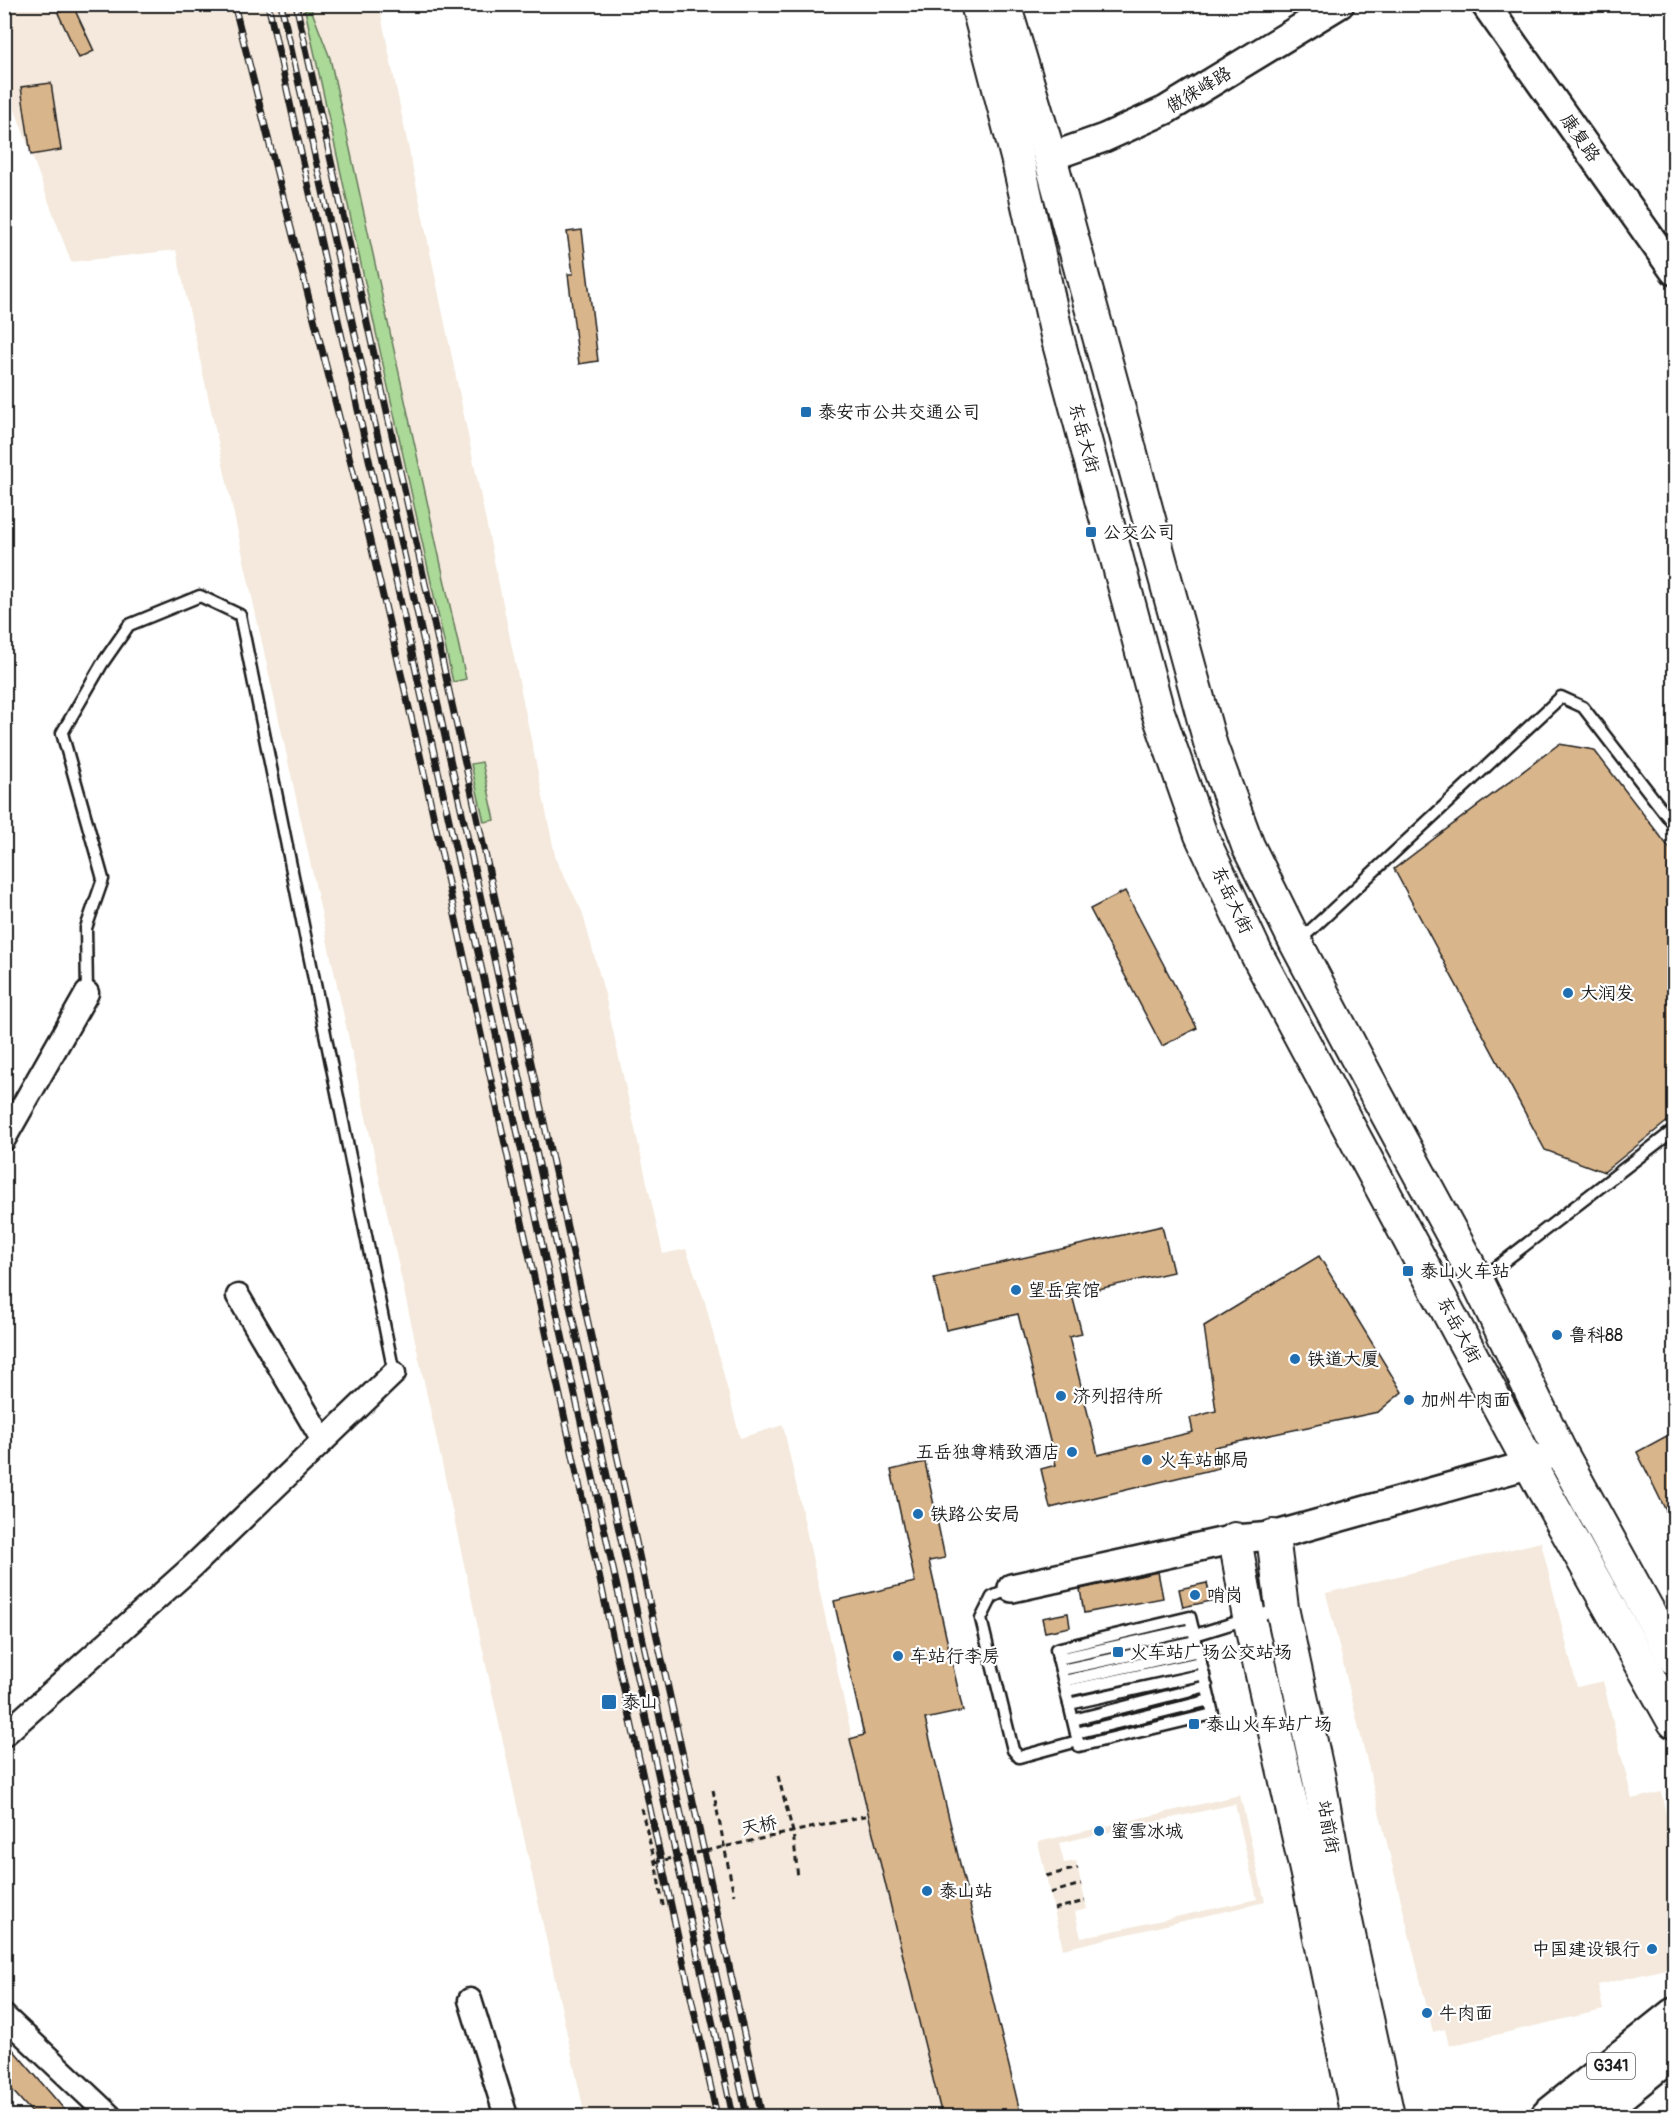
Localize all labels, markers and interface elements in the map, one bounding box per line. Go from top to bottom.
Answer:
street label: 傲徕峰路 [1162,62,1236,118]
street label: 康复路 [1555,109,1605,167]
street label: 东岳大街 [1064,400,1104,476]
place label: 泰安市公共交通公司 [818,401,980,424]
marker: 泰安市公共交通公司 [799,405,813,419]
place label: 公交公司 [1103,521,1175,544]
marker: 公交公司 [1084,525,1098,539]
street label: 东岳大街 [1206,863,1258,937]
place label: 大润发 [1580,982,1634,1005]
marker: 大润发 [1561,986,1575,1000]
place label: 泰山火车站 [1420,1260,1510,1283]
marker: 泰山火车站 [1401,1264,1415,1278]
place label: 望岳宾馆 [1028,1279,1100,1302]
marker: 望岳宾馆 [1009,1283,1023,1297]
street label: 东岳大街 [1432,1293,1486,1367]
place label: 鲁科88 [1569,1324,1623,1347]
marker: 鲁科88 [1550,1328,1564,1342]
place label: 铁道大厦 [1307,1348,1379,1371]
marker: 铁道大厦 [1288,1352,1302,1366]
place label: 济列招待所 [1073,1385,1163,1408]
marker: 济列招待所 [1054,1389,1068,1403]
place label: 加州牛肉面 [1421,1389,1511,1412]
marker: 加州牛肉面 [1402,1393,1416,1407]
place label: 五岳独尊精致酒店 [916,1441,1060,1464]
marker: 五岳独尊精致酒店 [1065,1445,1079,1459]
place label: 火车站邮局 [1159,1449,1249,1472]
marker: 火车站邮局 [1140,1453,1154,1467]
place label: 铁路公安局 [930,1503,1020,1526]
marker: 铁路公安局 [911,1507,925,1521]
place label: 哨岗 [1207,1584,1243,1607]
marker: 哨岗 [1188,1588,1202,1602]
place label: 火车站广场公交站场 [1130,1641,1292,1664]
place label: 车站行李房 [910,1645,1000,1668]
marker: 火车站广场公交站场 [1111,1645,1125,1659]
marker: 车站行李房 [891,1649,905,1663]
place label: 泰山 [622,1691,658,1714]
marker: 泰山 [600,1693,618,1711]
place label: 泰山火车站广场 [1206,1713,1332,1736]
marker: 泰山火车站广场 [1187,1717,1201,1731]
street label: 站前街 [1312,1798,1344,1856]
street label: 天桥 [739,1811,779,1841]
place label: 蜜雪冰城 [1111,1820,1183,1843]
marker: 蜜雪冰城 [1092,1824,1106,1838]
place label: 泰山站 [939,1880,993,1903]
marker: 泰山站 [920,1884,934,1898]
place label: 中国建设银行 [1532,1938,1640,1961]
marker: 中国建设银行 [1645,1942,1659,1956]
place label: 牛肉面 [1439,2002,1493,2025]
marker: 牛肉面 [1420,2006,1434,2020]
road number: G341 [1587,2053,1635,2079]

